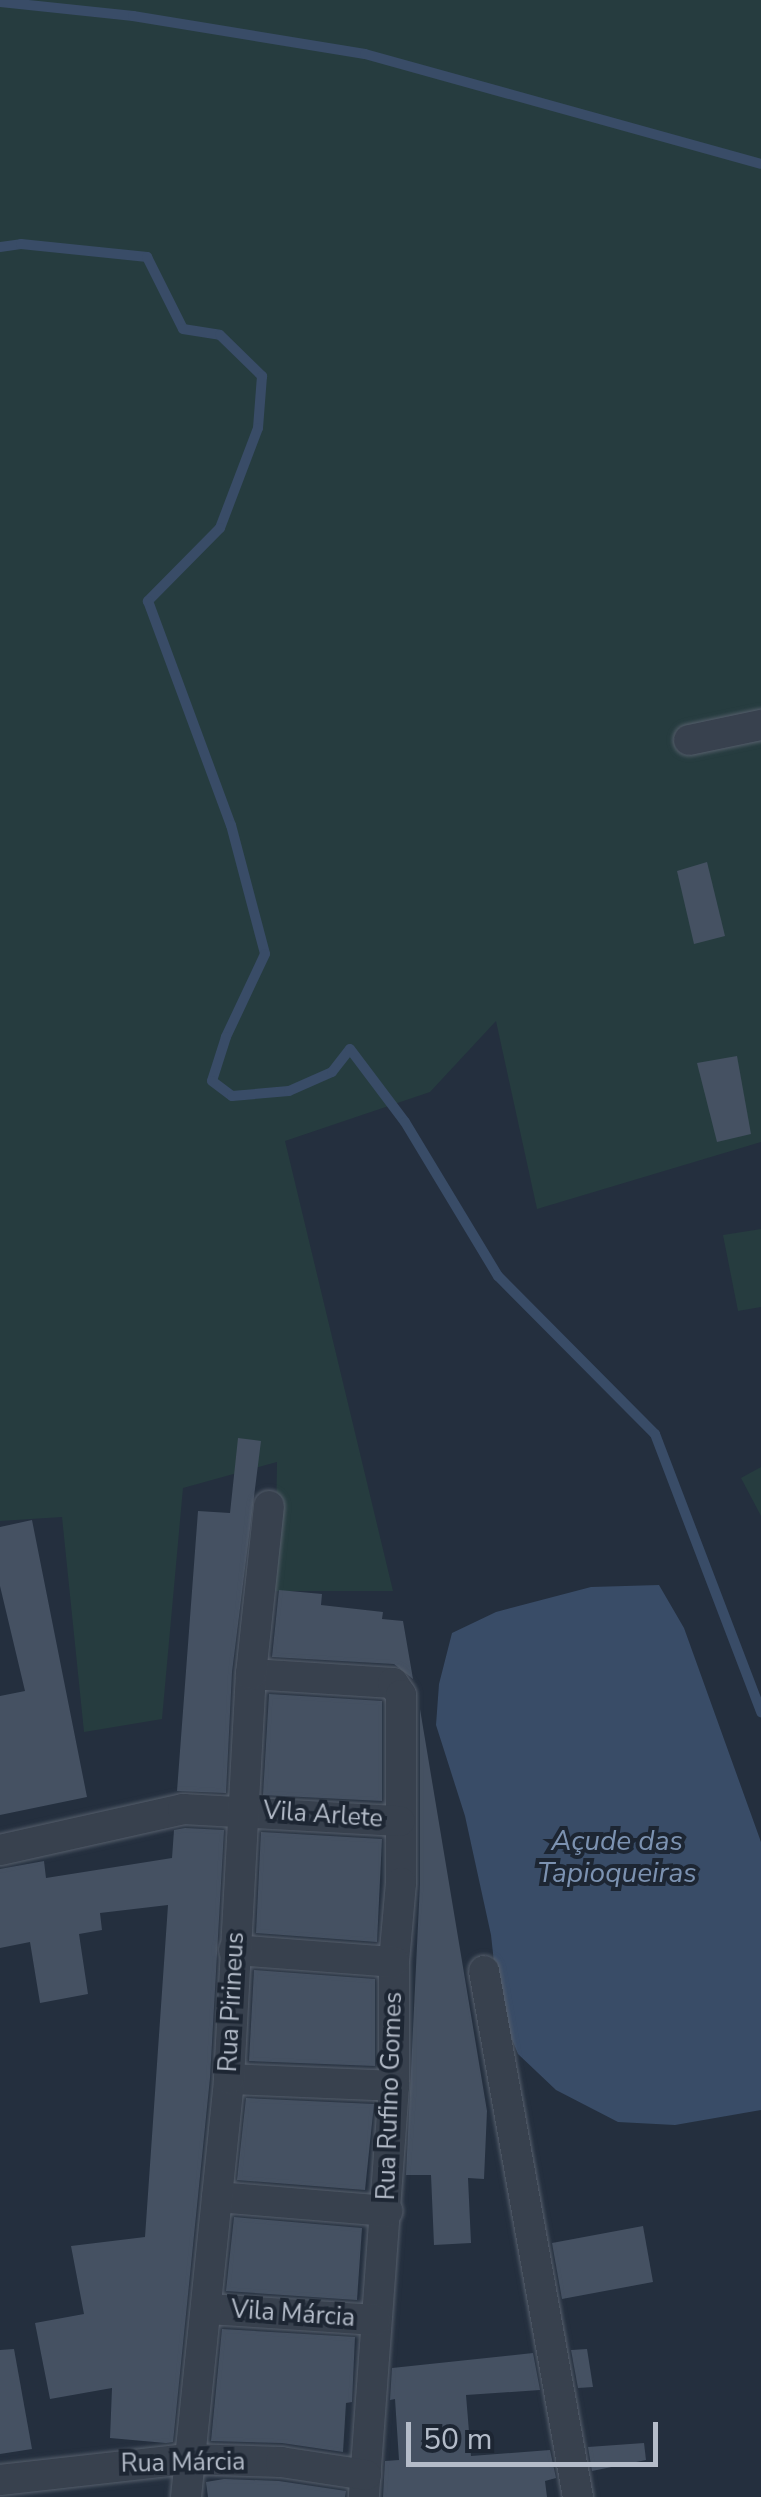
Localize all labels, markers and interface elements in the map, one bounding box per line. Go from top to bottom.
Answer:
street label: Vila Arlete [262,1796,384,1834]
water label: Açude das Tapioqueiras [537,1824,697,1890]
street label: Rua Pirineus [213,1931,251,2073]
street label: Rua Rufino Gomes [371,1991,409,2201]
street label: Vila Márcia [230,2295,356,2333]
scale bar [411,2402,664,2464]
text: 50 m [423,2419,492,2460]
street label: Rua Márcia [121,2447,245,2479]

